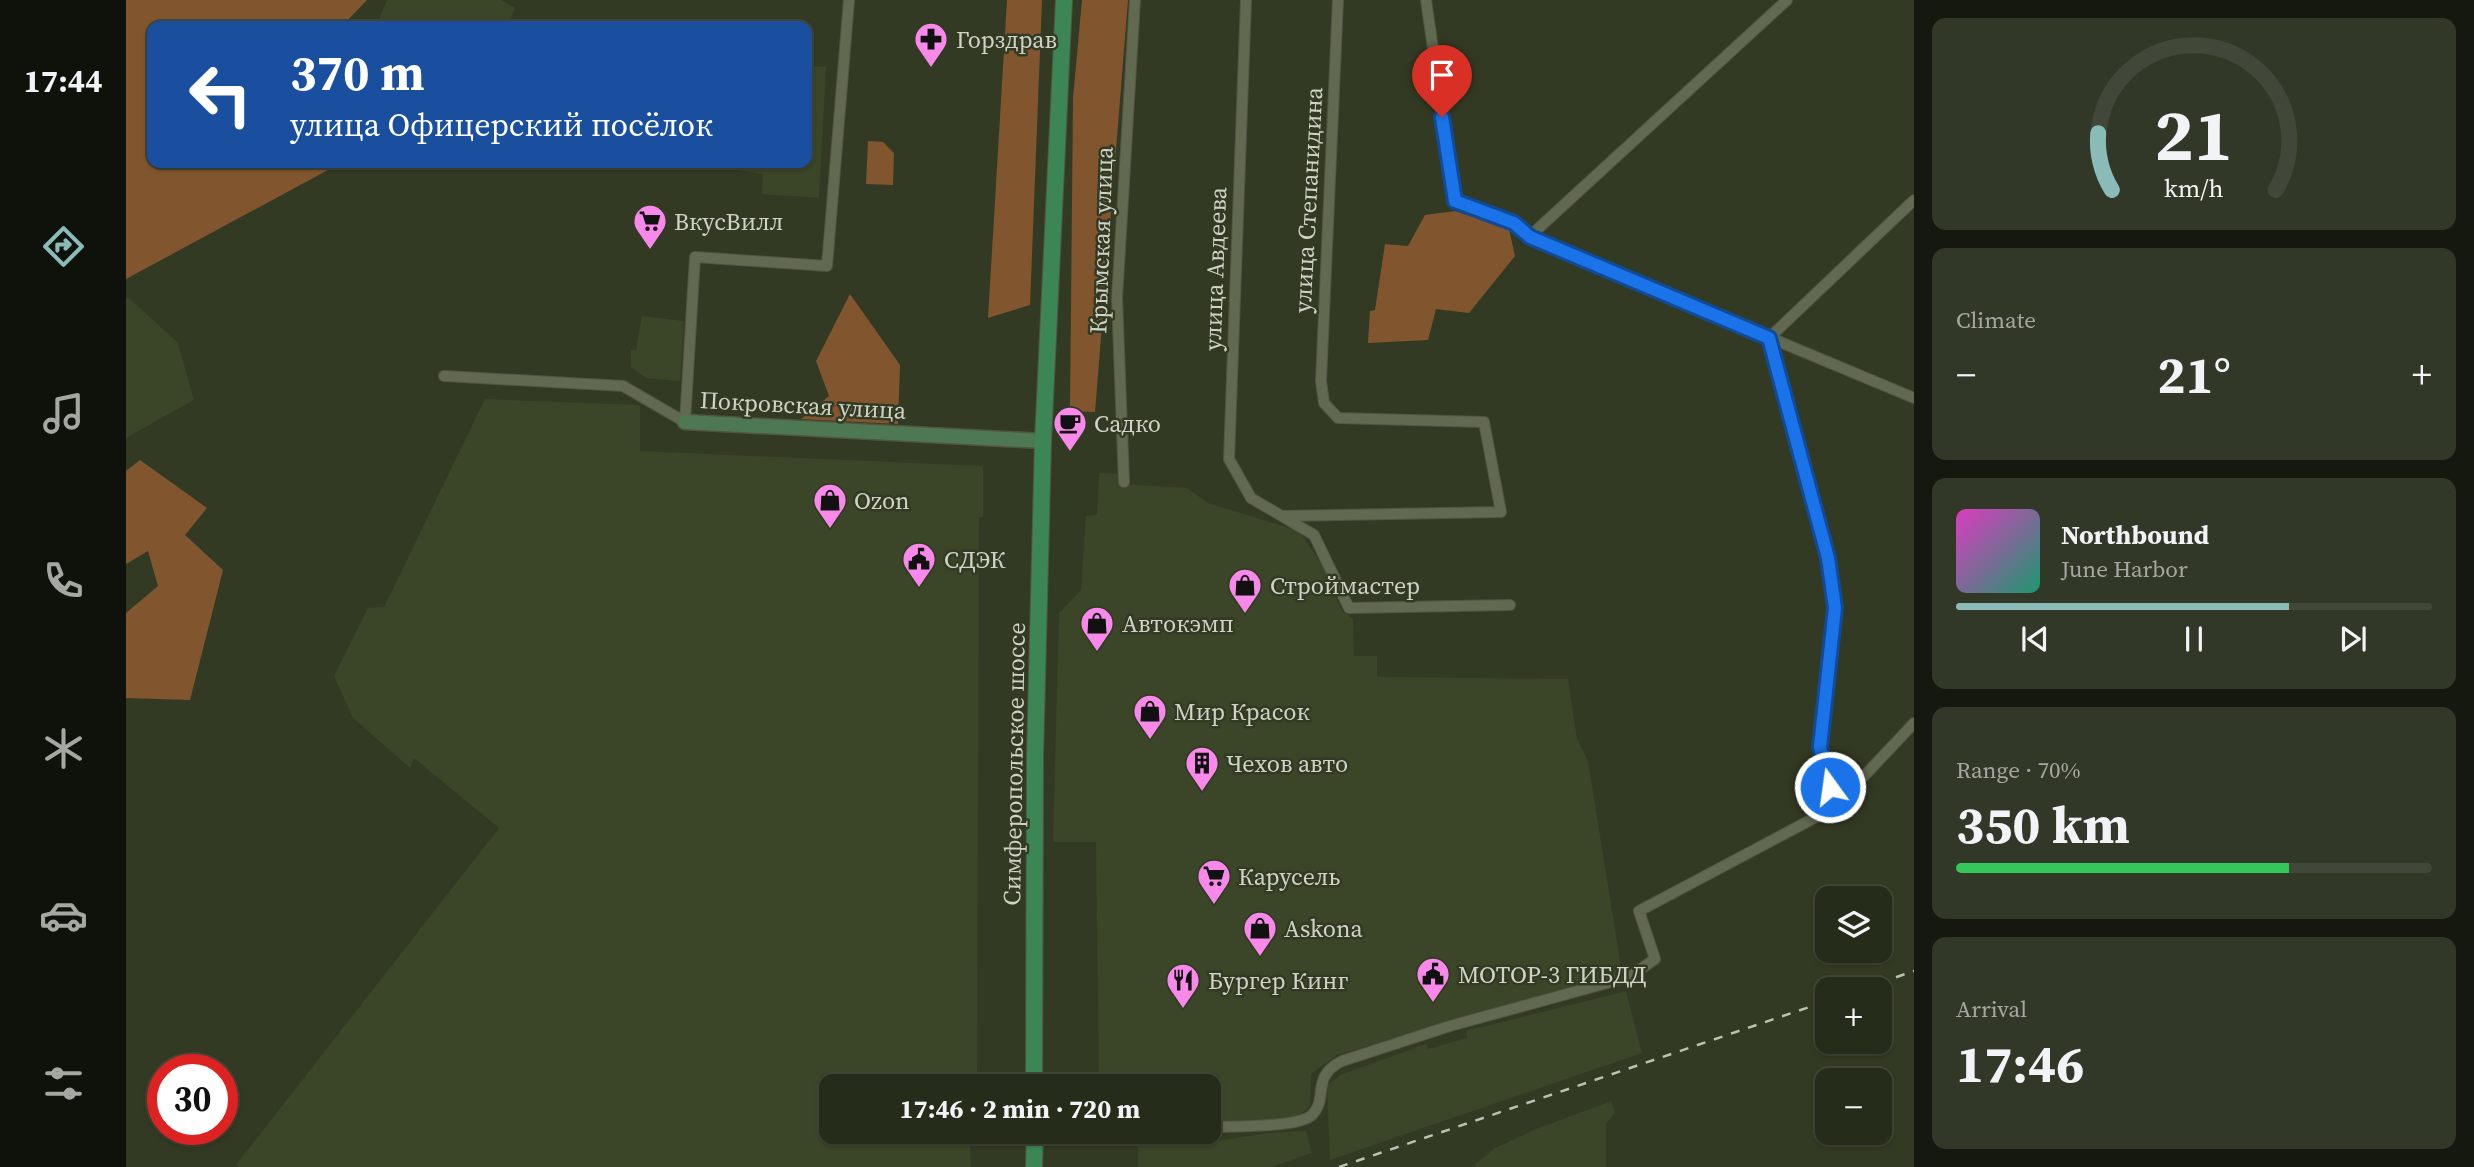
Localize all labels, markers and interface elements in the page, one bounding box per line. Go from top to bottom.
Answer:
pharmacy icon: Горздрав [912,20,950,69]
place label: Горздрав [956,23,1057,56]
text: 370 m [290,39,425,106]
pin [1412,45,1472,117]
icon: left [175,49,266,140]
icon: arrive [1423,56,1461,94]
text: 17:44 [24,59,102,103]
street label: улица Степанидина [1286,85,1330,314]
text: 21 [2155,85,2233,184]
text: улица Офицерский посёлок [290,103,713,147]
street label: Крымская улица [1081,145,1121,334]
text: km/h [2164,171,2224,205]
street label: улица Авдеева [1196,186,1234,352]
supermarket icon: ВкусВилл [631,202,669,251]
place label: ВкусВилл [674,205,783,238]
icon: directions [39,222,88,271]
text: Climate [1956,304,2036,336]
text: 21° [2157,339,2231,410]
text: − [1956,349,1976,401]
text: + [2412,349,2432,401]
street label: Покровская улица [699,383,908,427]
icon: music [39,389,88,438]
cafe icon: Садко [1051,404,1089,453]
place label: Садко [1094,407,1161,440]
shop icon: Ozon [811,481,849,530]
place label: Ozon [854,484,910,517]
text: Northbound [2061,517,2209,553]
public building icon: СДЭК [900,540,938,589]
place label: СДЭК [944,543,1006,576]
text: June Harbor [2061,553,2188,585]
icon: phone [39,556,88,605]
shop icon: Строймастер [1226,566,1264,615]
place label: Строймастер [1270,569,1420,602]
shop icon: Автокэмп [1078,604,1116,653]
place label: Автокэмп [1122,607,1234,640]
icon: previous [2016,620,2054,658]
icon: pause [2175,620,2213,658]
icon: next [2334,620,2372,658]
street label: Симферопольское шоссе [995,622,1033,906]
shop icon: Мир Красок [1131,692,1169,741]
place label: Мир Красок [1174,695,1310,728]
icon: climate [39,724,88,773]
building icon: Чехов авто [1183,744,1221,793]
place label: Чехов авто [1226,747,1348,780]
position arrow [1793,750,1867,824]
text: Range · 70% [1956,754,2081,786]
text: 350 km [1956,789,2130,860]
supermarket icon: Карусель [1195,857,1233,906]
place label: Карусель [1238,860,1340,893]
map controls [1815,886,1892,1145]
button: layers [1815,886,1892,963]
icon: car [39,891,88,940]
shop icon: Askona [1241,909,1279,958]
place label: Askona [1284,912,1363,945]
public building icon: МОТОР-3 ГИБДД [1414,955,1452,1004]
place label: МОТОР-3 ГИБДД [1458,958,1646,991]
restaurant icon: Бургер Кинг [1164,961,1202,1010]
place label: Бургер Кинг [1208,964,1349,997]
button: + [1815,977,1892,1054]
text: Arrival [1956,993,2027,1025]
text: 17:46 [1956,1028,2084,1099]
speed limit sign: 30 [147,1054,238,1145]
icon: filters [39,1059,88,1108]
button: − [1815,1068,1892,1145]
text: 17:46 · 2 min · 720 m [900,1091,1140,1127]

